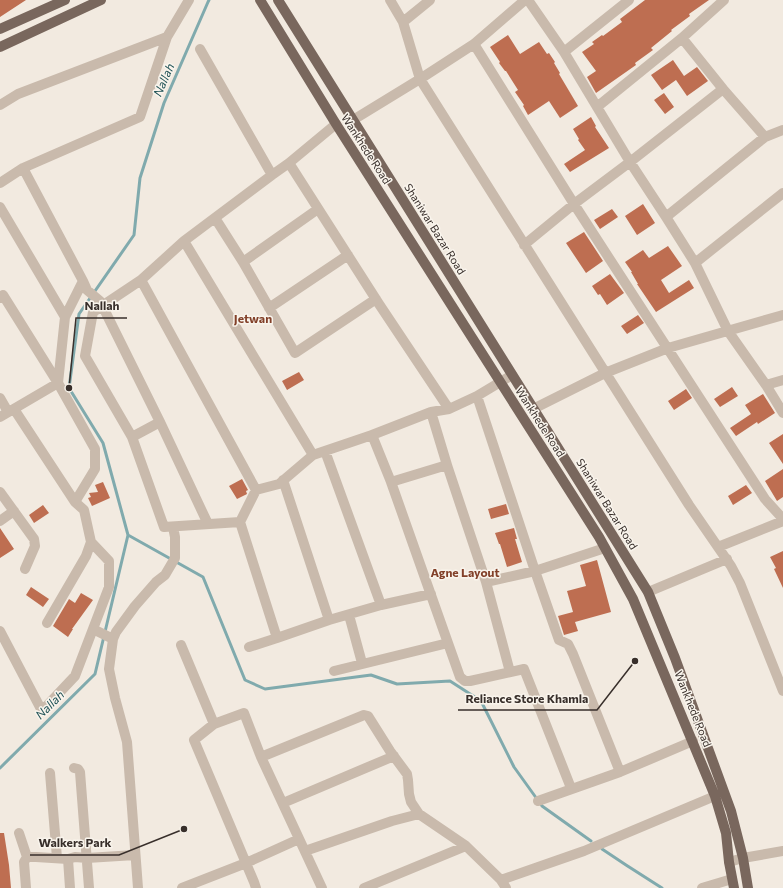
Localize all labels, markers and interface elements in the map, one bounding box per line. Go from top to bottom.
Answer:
water label: Nallah [150,61,177,98]
street label: Wankhede Road [339,111,394,186]
street label: Shaniwar Bazar Road [402,181,469,277]
callout: Nallah [76,294,127,318]
text: Nallah [84,298,120,312]
district label: Jetwan [234,311,272,326]
street label: Wankhede Road [513,384,568,459]
street label: Shaniwar Bazar Road [574,456,641,552]
district label: Agne Layout [430,565,500,579]
street label: Wankhede Road [672,669,715,749]
callout: Reliance Store Khamla [458,686,597,710]
water label: Nallah [32,687,67,721]
text: Reliance Store Khamla [466,691,588,705]
callout: Walkers Park [30,831,119,855]
text: Walkers Park [39,835,112,849]

